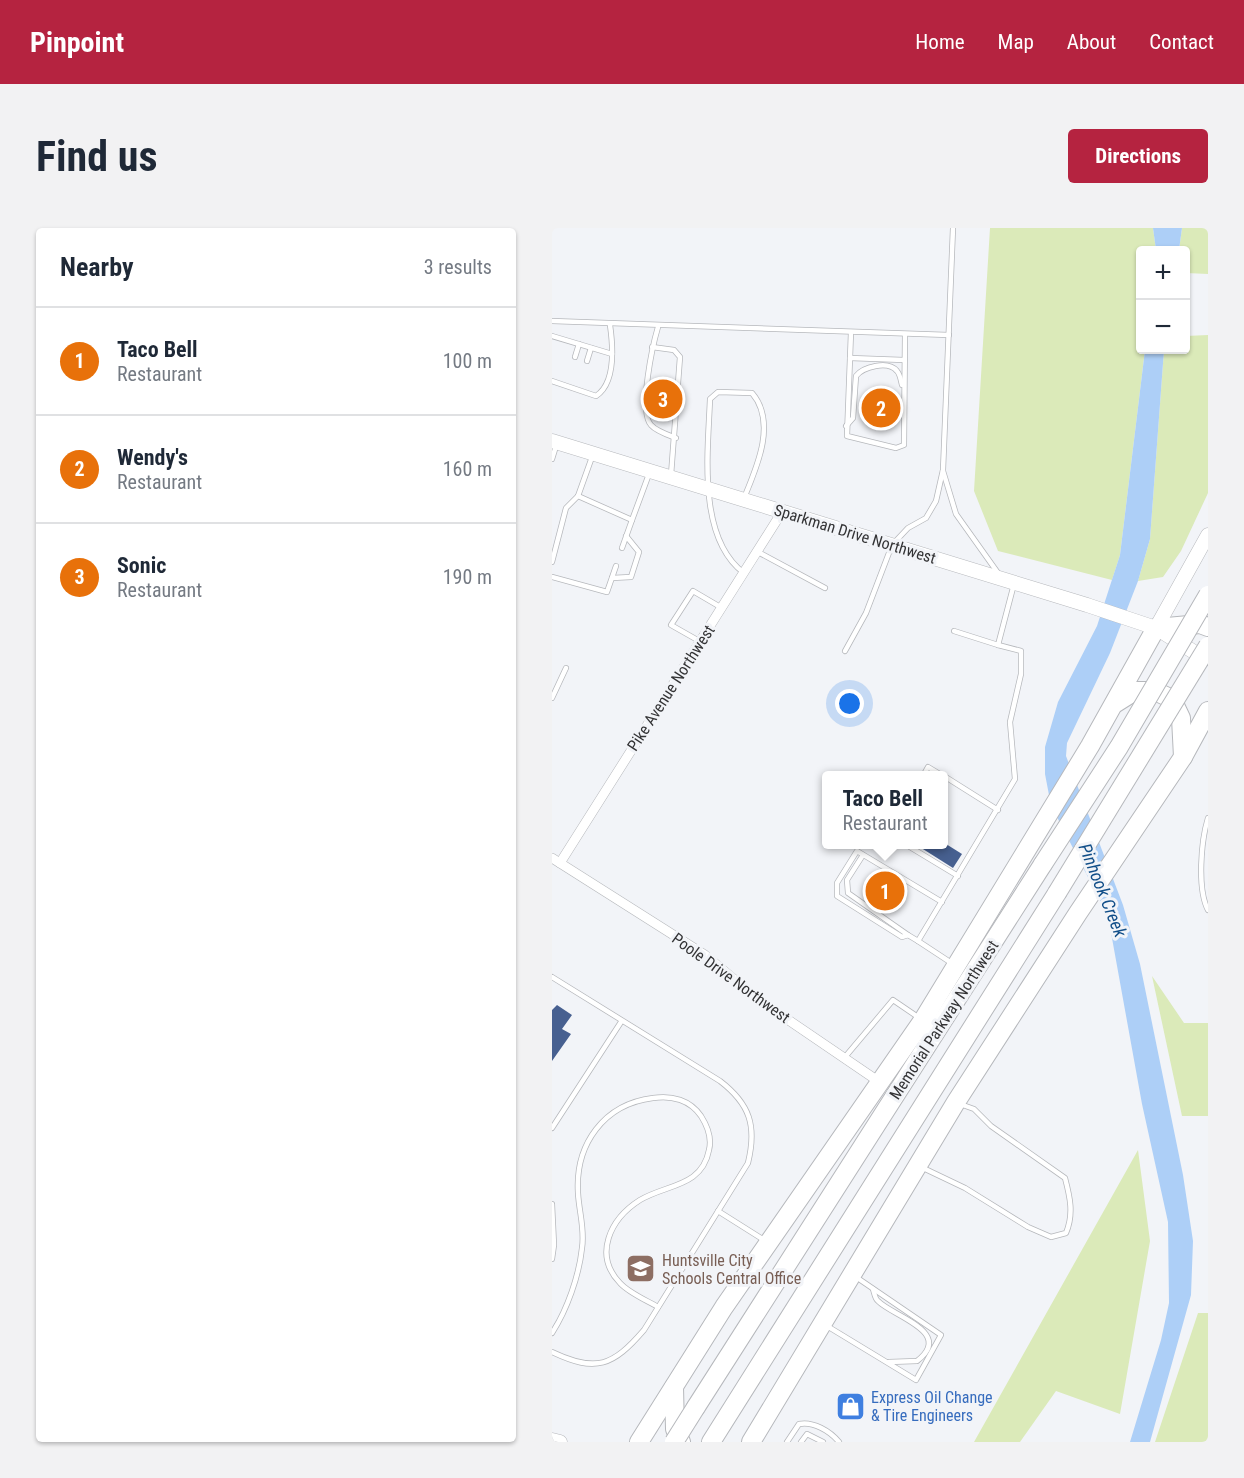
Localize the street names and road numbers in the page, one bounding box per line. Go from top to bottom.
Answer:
street label: Sparkman Drive Northwest [772,500,938,568]
street label: Pike Avenue Northwest [623,621,719,754]
street label: Poole Drive Northwest [668,929,794,1027]
street label: Memorial Parkway Northwest [885,937,1003,1103]

